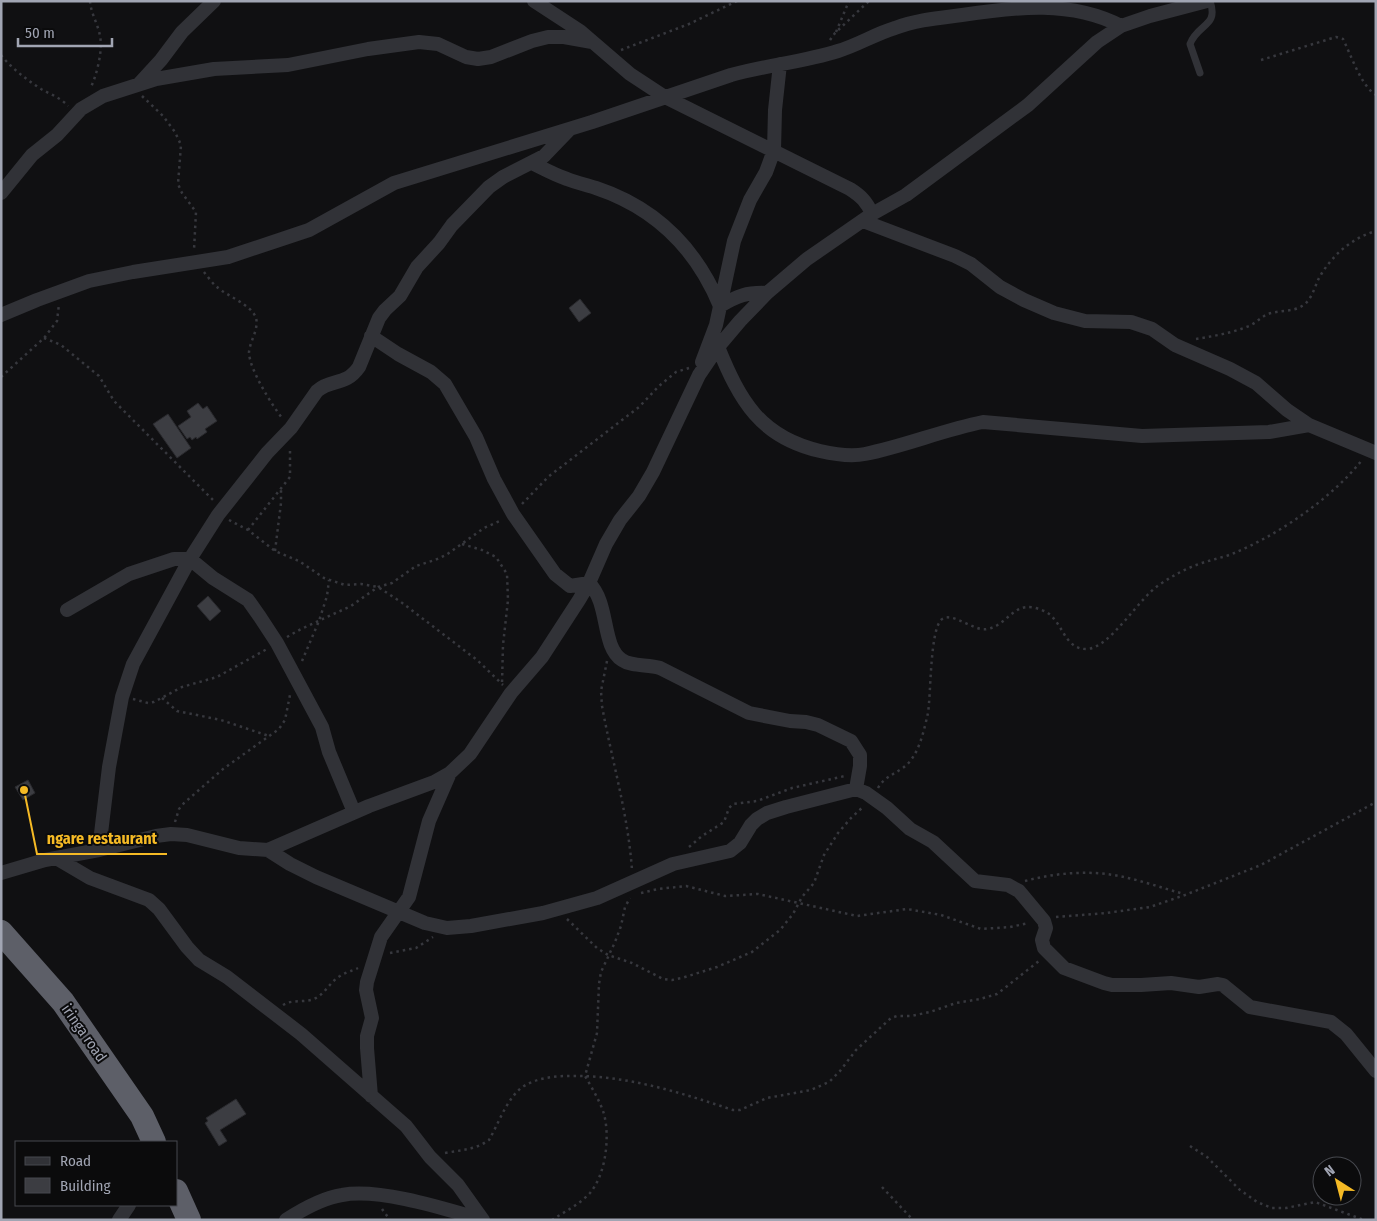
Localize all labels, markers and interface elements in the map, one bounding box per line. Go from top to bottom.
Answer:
scale bar [18,15,111,47]
text: 50 m [25,24,55,42]
callout: ngare restaurant [37,823,167,854]
text: ngare restaurant [47,829,158,848]
street label: iringa road [58,1001,110,1065]
legend [15,1141,178,1206]
text: Road [60,1152,91,1170]
north arrow [1312,1156,1362,1206]
text: N [1321,1162,1338,1180]
text: Building [60,1177,111,1195]

